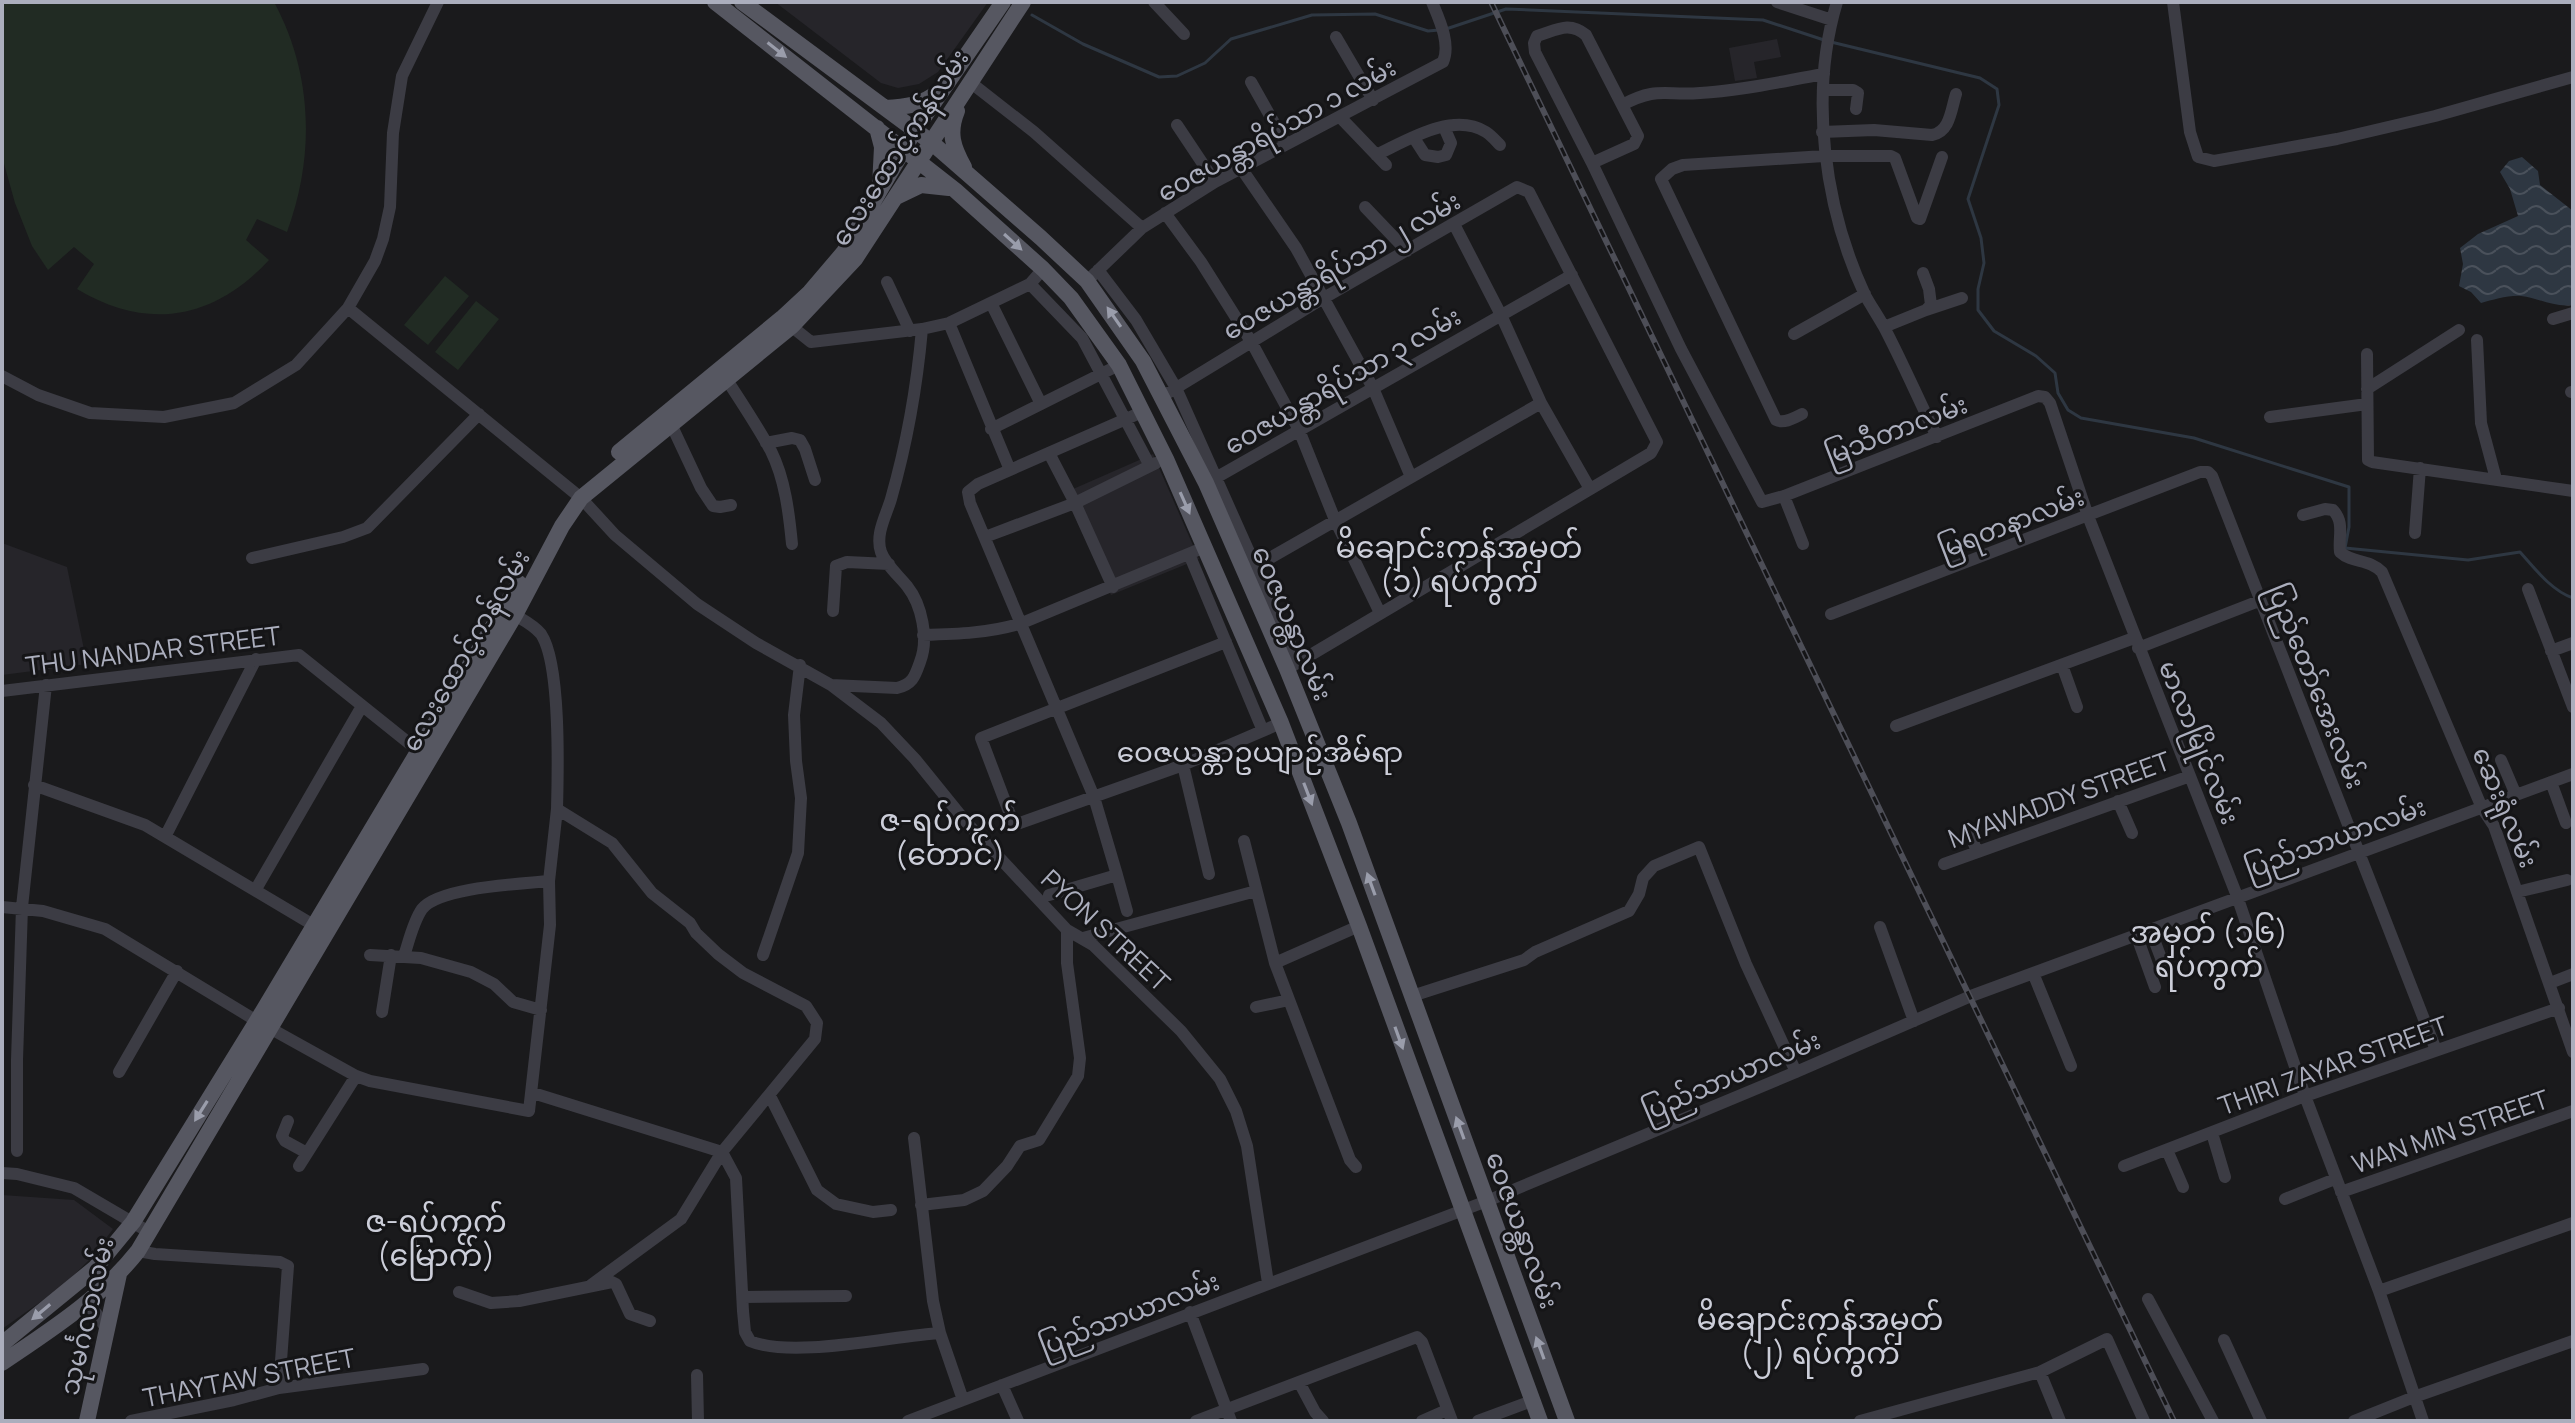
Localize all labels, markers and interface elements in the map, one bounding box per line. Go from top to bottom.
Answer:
one-way arrow [767,41,787,58]
street label: လေးထောင့်ကန်လမ်း [822,41,980,255]
street label: ဝေဇယန္တာရိပ်သာ ၁ လမ်း [1150,48,1404,213]
street label: ဝေဇယန္တာရိပ်သာ ၂ လမ်း [1215,182,1469,351]
one-way arrow [1003,233,1022,251]
street label: ဝေဇယန္တာရိပ်သာ ၃ လမ်း [1217,297,1469,466]
one-way arrow [1106,306,1122,327]
street label: မြသီတာလမ်း [1820,385,1974,476]
street label: မြရတနာလမ်း [1933,478,2090,570]
one-way arrow [1179,491,1192,515]
district label: မိချောင်းကန်အမှတ် (၁) ရပ်ကွက် [1335,526,1583,607]
street label: ဝေဇယန္တာလမ်း [1241,540,1342,707]
street label: လေးထောင့်ကန်လမ်း [392,542,541,760]
street label: ပြည်တော်အေးလမ်း [2256,578,2375,795]
street label: THU NANDAR STREET [23,616,283,684]
street label: မာလာမြိုင်လမ်း [2147,655,2249,831]
district label: ဝေဇယန္တာဥယျာဉ်အိမ်ရာ [1117,732,1403,775]
street label: ဆေးရုံလမ်း [2461,741,2548,874]
street label: MYAWADDY STREET [1943,742,2176,856]
one-way arrow [1302,782,1315,806]
street label: ပြည်သာယာလမ်း [2239,788,2432,890]
district label: ဇ-ရပ်ကွက် (တောင်) [879,799,1021,874]
street label: PYON STREET [1034,861,1179,999]
one-way arrow [1365,871,1377,895]
district label: အမှတ် (၁၆) ရပ်ကွက် [2130,911,2288,992]
street label: THIRI ZAYAR STREET [2213,1007,2453,1123]
street label: ပြည်သာယာလမ်း [1636,1021,1827,1132]
one-way arrow [1393,1026,1406,1050]
street label: WAN MIN STREET [2347,1080,2554,1182]
one-way arrow [195,1100,209,1122]
one-way arrow [1453,1116,1466,1140]
street label: ဝေဇယန္တာလမ်း [1474,1146,1568,1315]
district label: ဇ-ရပ်ကွက် (မြောက်) [365,1200,507,1281]
street label: သုမင်္ဂလာလမ်း [50,1233,126,1399]
street label: ပြည်သာယာလမ်း [1034,1262,1226,1368]
district label: မိချောင်းကန်အမှတ် (၂) ရပ်ကွက် [1696,1298,1944,1379]
one-way arrow [32,1303,52,1320]
one-way arrow [1534,1336,1546,1360]
street label: THAYTAW STREET [140,1339,359,1415]

